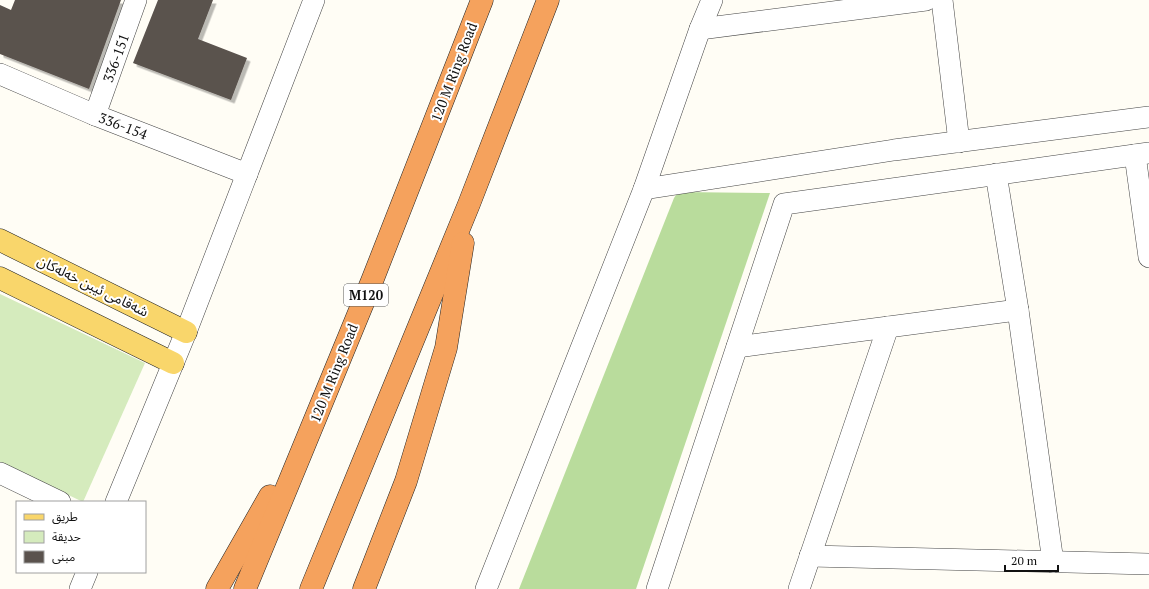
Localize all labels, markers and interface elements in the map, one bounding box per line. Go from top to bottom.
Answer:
street label: 120 M Ring Road [426,19,481,124]
street label: 336-151 [98,31,133,85]
street label: 336-154 [96,108,151,144]
street label: شەقامی ئیبن خەلەکان [34,250,152,321]
road number: M120 [344,284,388,306]
street label: 120 M Ring Road [305,320,362,425]
legend [16,501,146,573]
text: طريق [52,509,78,525]
text: حديقة [52,529,81,544]
scale bar [1005,547,1058,573]
text: مبنى [52,549,75,564]
text: 20 m [1011,553,1038,568]

